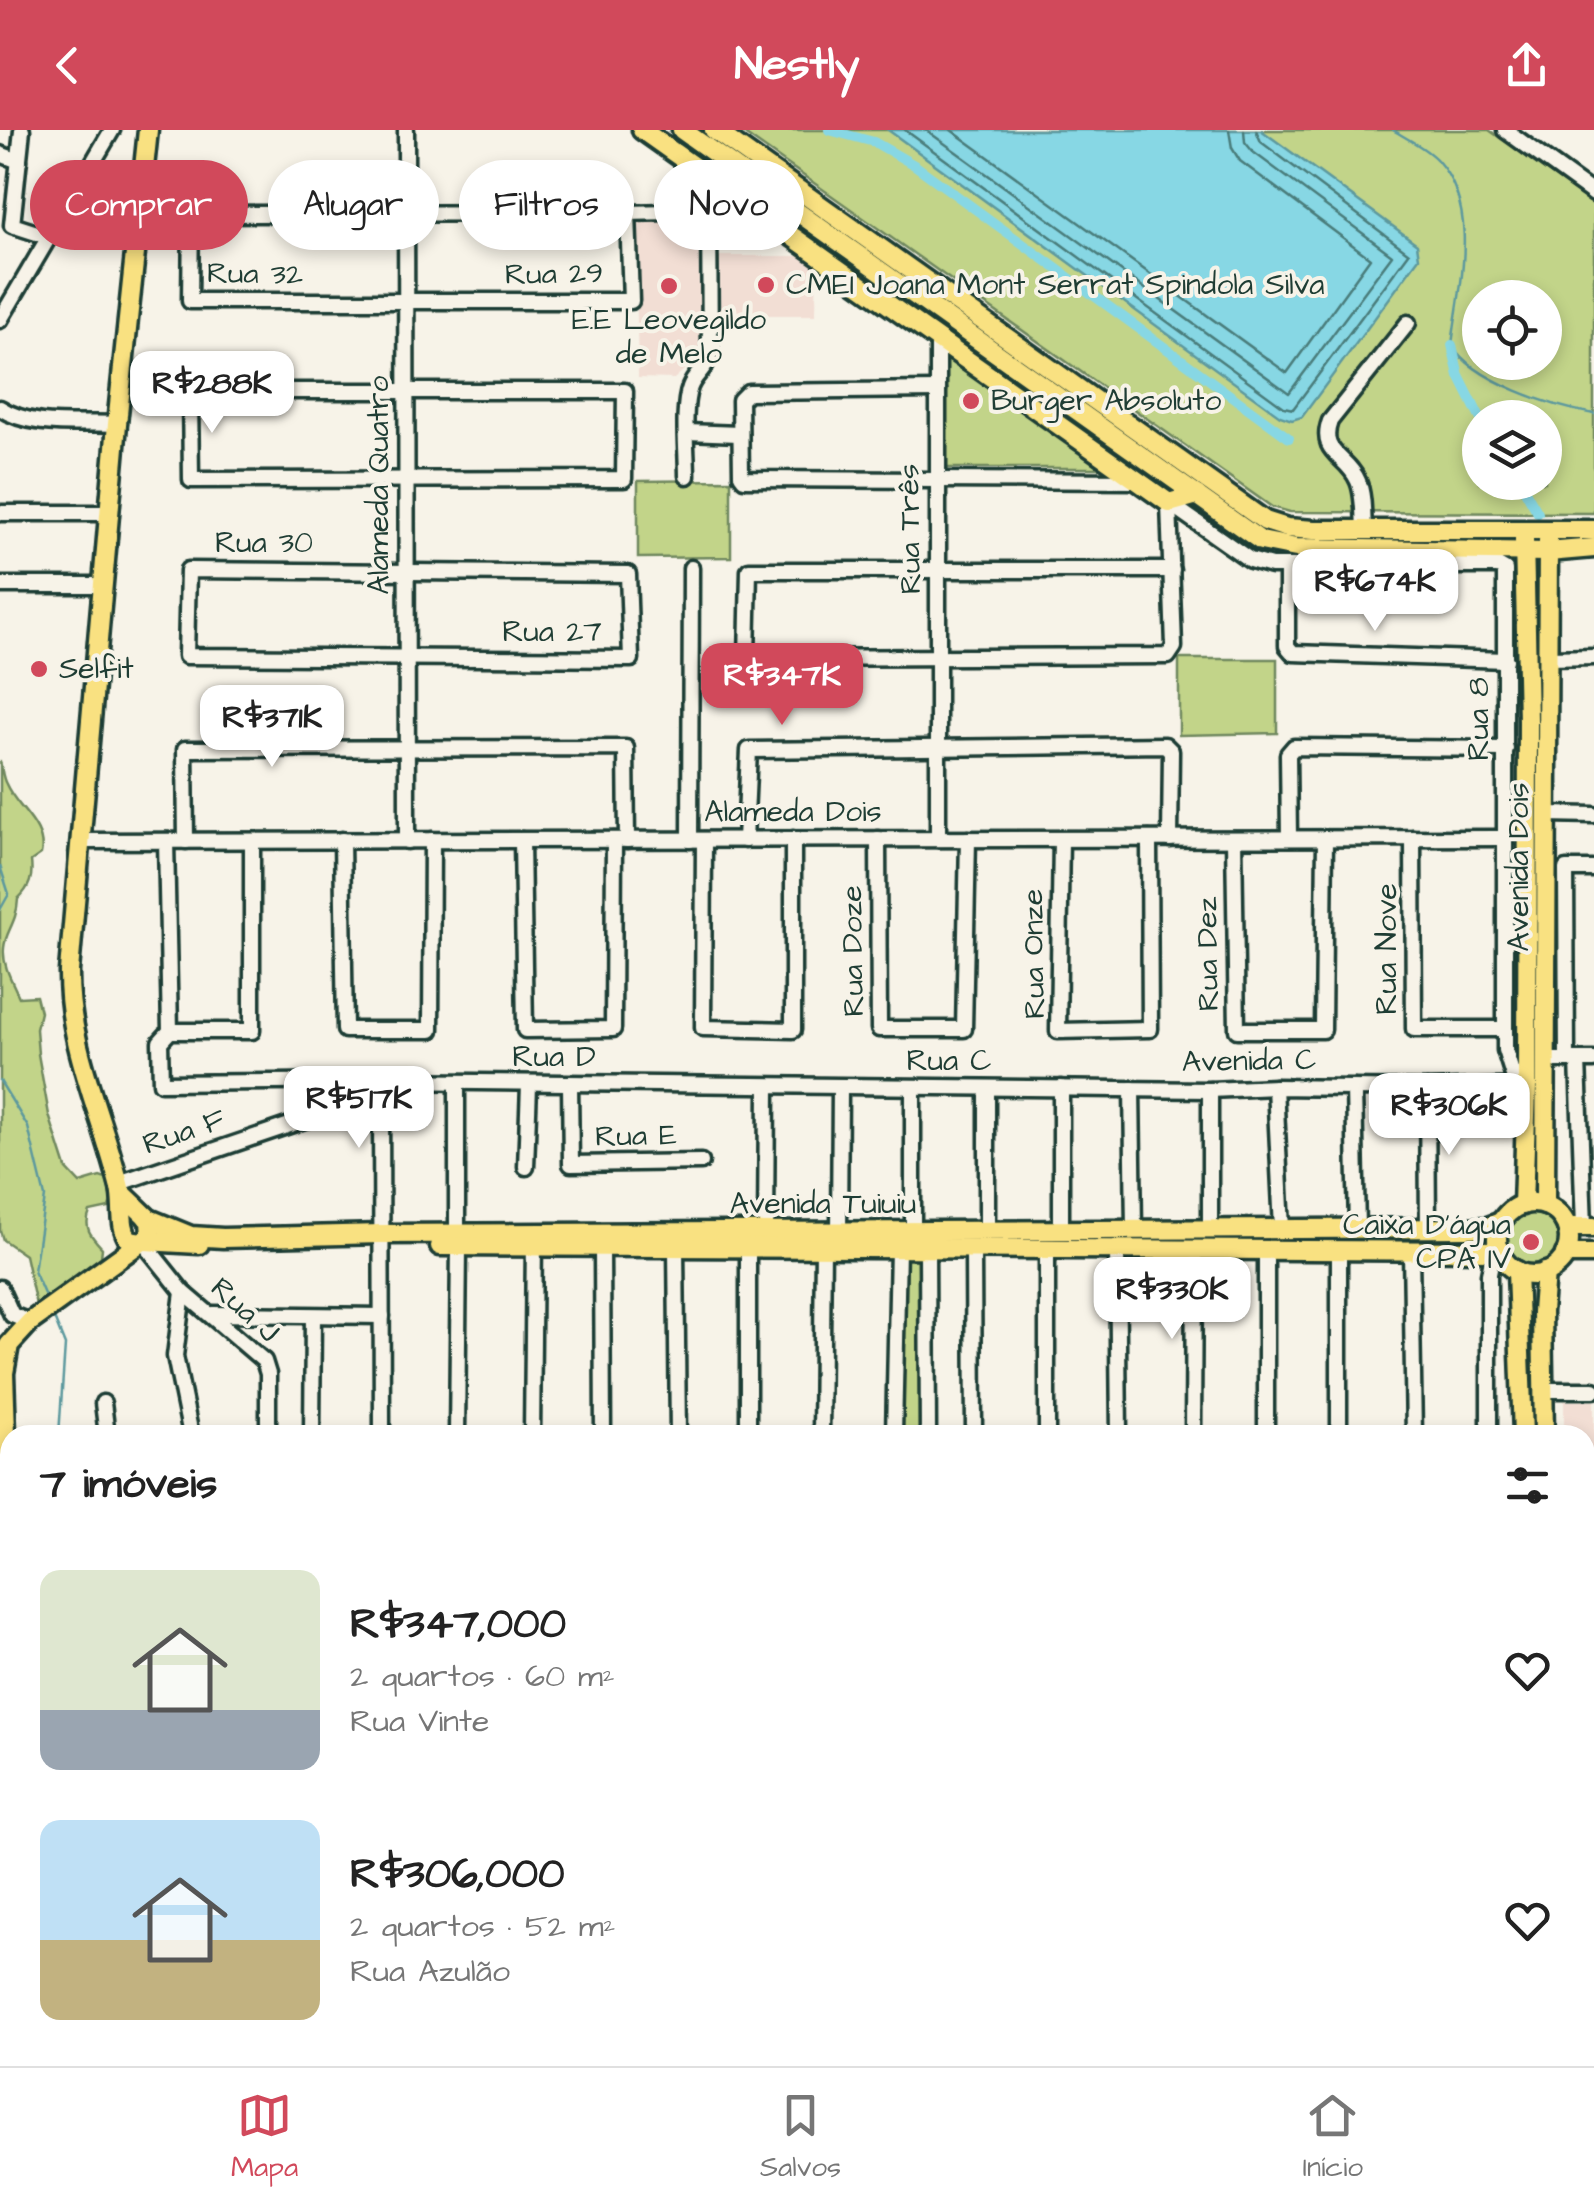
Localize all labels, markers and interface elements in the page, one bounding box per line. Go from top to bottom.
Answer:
text: Nestly [734,34,860,96]
icon: back [40,38,95,93]
icon: share [1499,38,1554,93]
chip: Comprar [30,160,248,250]
chip: Alugar [268,160,439,250]
chip: Filtros [459,160,634,250]
chip: Novo [654,160,804,250]
street label: Rua 32 [206,252,304,296]
street label: Rua 29 [505,252,603,296]
place label: CMEI Joana Mont Serrat Spindola Silva [786,264,1325,306]
marker: CMEI Joana Mont Serrat Spindola Silva [755,274,777,296]
marker: E.E Leovegildo de Melo [658,275,680,297]
map controls [1462,280,1562,500]
button: locate [1462,280,1562,380]
place label: E.E Leovegildo de Melo [572,299,766,375]
pin: R$288K [131,351,293,436]
text: R$288K [152,361,272,406]
street label: Alameda Quatro [358,375,400,594]
place label: Burger Absoluto [991,380,1221,423]
marker: Burger Absoluto [960,390,982,412]
button: layers [1462,400,1562,500]
street label: Rua Três [888,463,932,595]
street label: Rua 30 [215,522,313,564]
pin: R$674K [1294,549,1456,634]
text: R$674K [1314,559,1436,604]
street label: Rua 27 [502,611,602,653]
pin: R$347K [701,643,863,728]
place label: Selfit [59,648,134,690]
text: R$347K [723,653,841,698]
marker: Selfit [28,658,50,680]
street label: Rua 8 [1458,677,1500,761]
pin: R$371K [191,685,353,770]
text: R$371K [222,695,322,740]
street label: Avenida Dois [1498,782,1540,952]
street label: Alameda Dois [704,791,882,833]
street label: Rua Nove [1366,883,1408,1015]
street label: Rua Doze [831,885,875,1017]
street label: Rua Onze [1012,889,1056,1019]
street label: Rua Dez [1186,896,1230,1012]
street label: Rua D [512,1036,596,1078]
street label: Avenida C [1181,1039,1317,1083]
street label: Rua C [906,1040,992,1082]
pin: R$517K [278,1066,440,1151]
pin: R$306K [1368,1073,1530,1158]
text: R$517K [306,1076,412,1121]
text: R$306K [1391,1083,1507,1128]
street label: Rua F [137,1098,231,1166]
street label: Rua E [595,1114,677,1158]
street label: Avenida Tuiuiu [730,1183,916,1225]
place label: Caixa D'água CPA IV [1343,1204,1511,1280]
marker: Caixa D'água CPA IV [1520,1231,1542,1253]
pin: R$330K [1091,1257,1253,1342]
text: R$330K [1116,1267,1228,1312]
street label: Rua J [201,1268,289,1352]
text: 7 imóveis [40,1456,217,1514]
icon: filters [1500,1458,1555,1513]
text: R$347,000 [350,1596,566,1654]
icon: home [120,1610,240,1730]
icon: heart [1500,1643,1555,1698]
text: 2 quartos · 60 m² [350,1654,615,1699]
text: Rua Vinte [350,1699,489,1744]
text: R$306,000 [350,1846,564,1904]
icon: home [120,1860,240,1980]
icon: heart [1500,1893,1555,1948]
text: 2 quartos · 52 m² [350,1904,616,1949]
text: Rua Azulão [350,1949,510,1994]
tab: Mapa [231,2088,298,2187]
tab: Salvos [760,2088,841,2187]
tab: Início [1303,2088,1363,2187]

